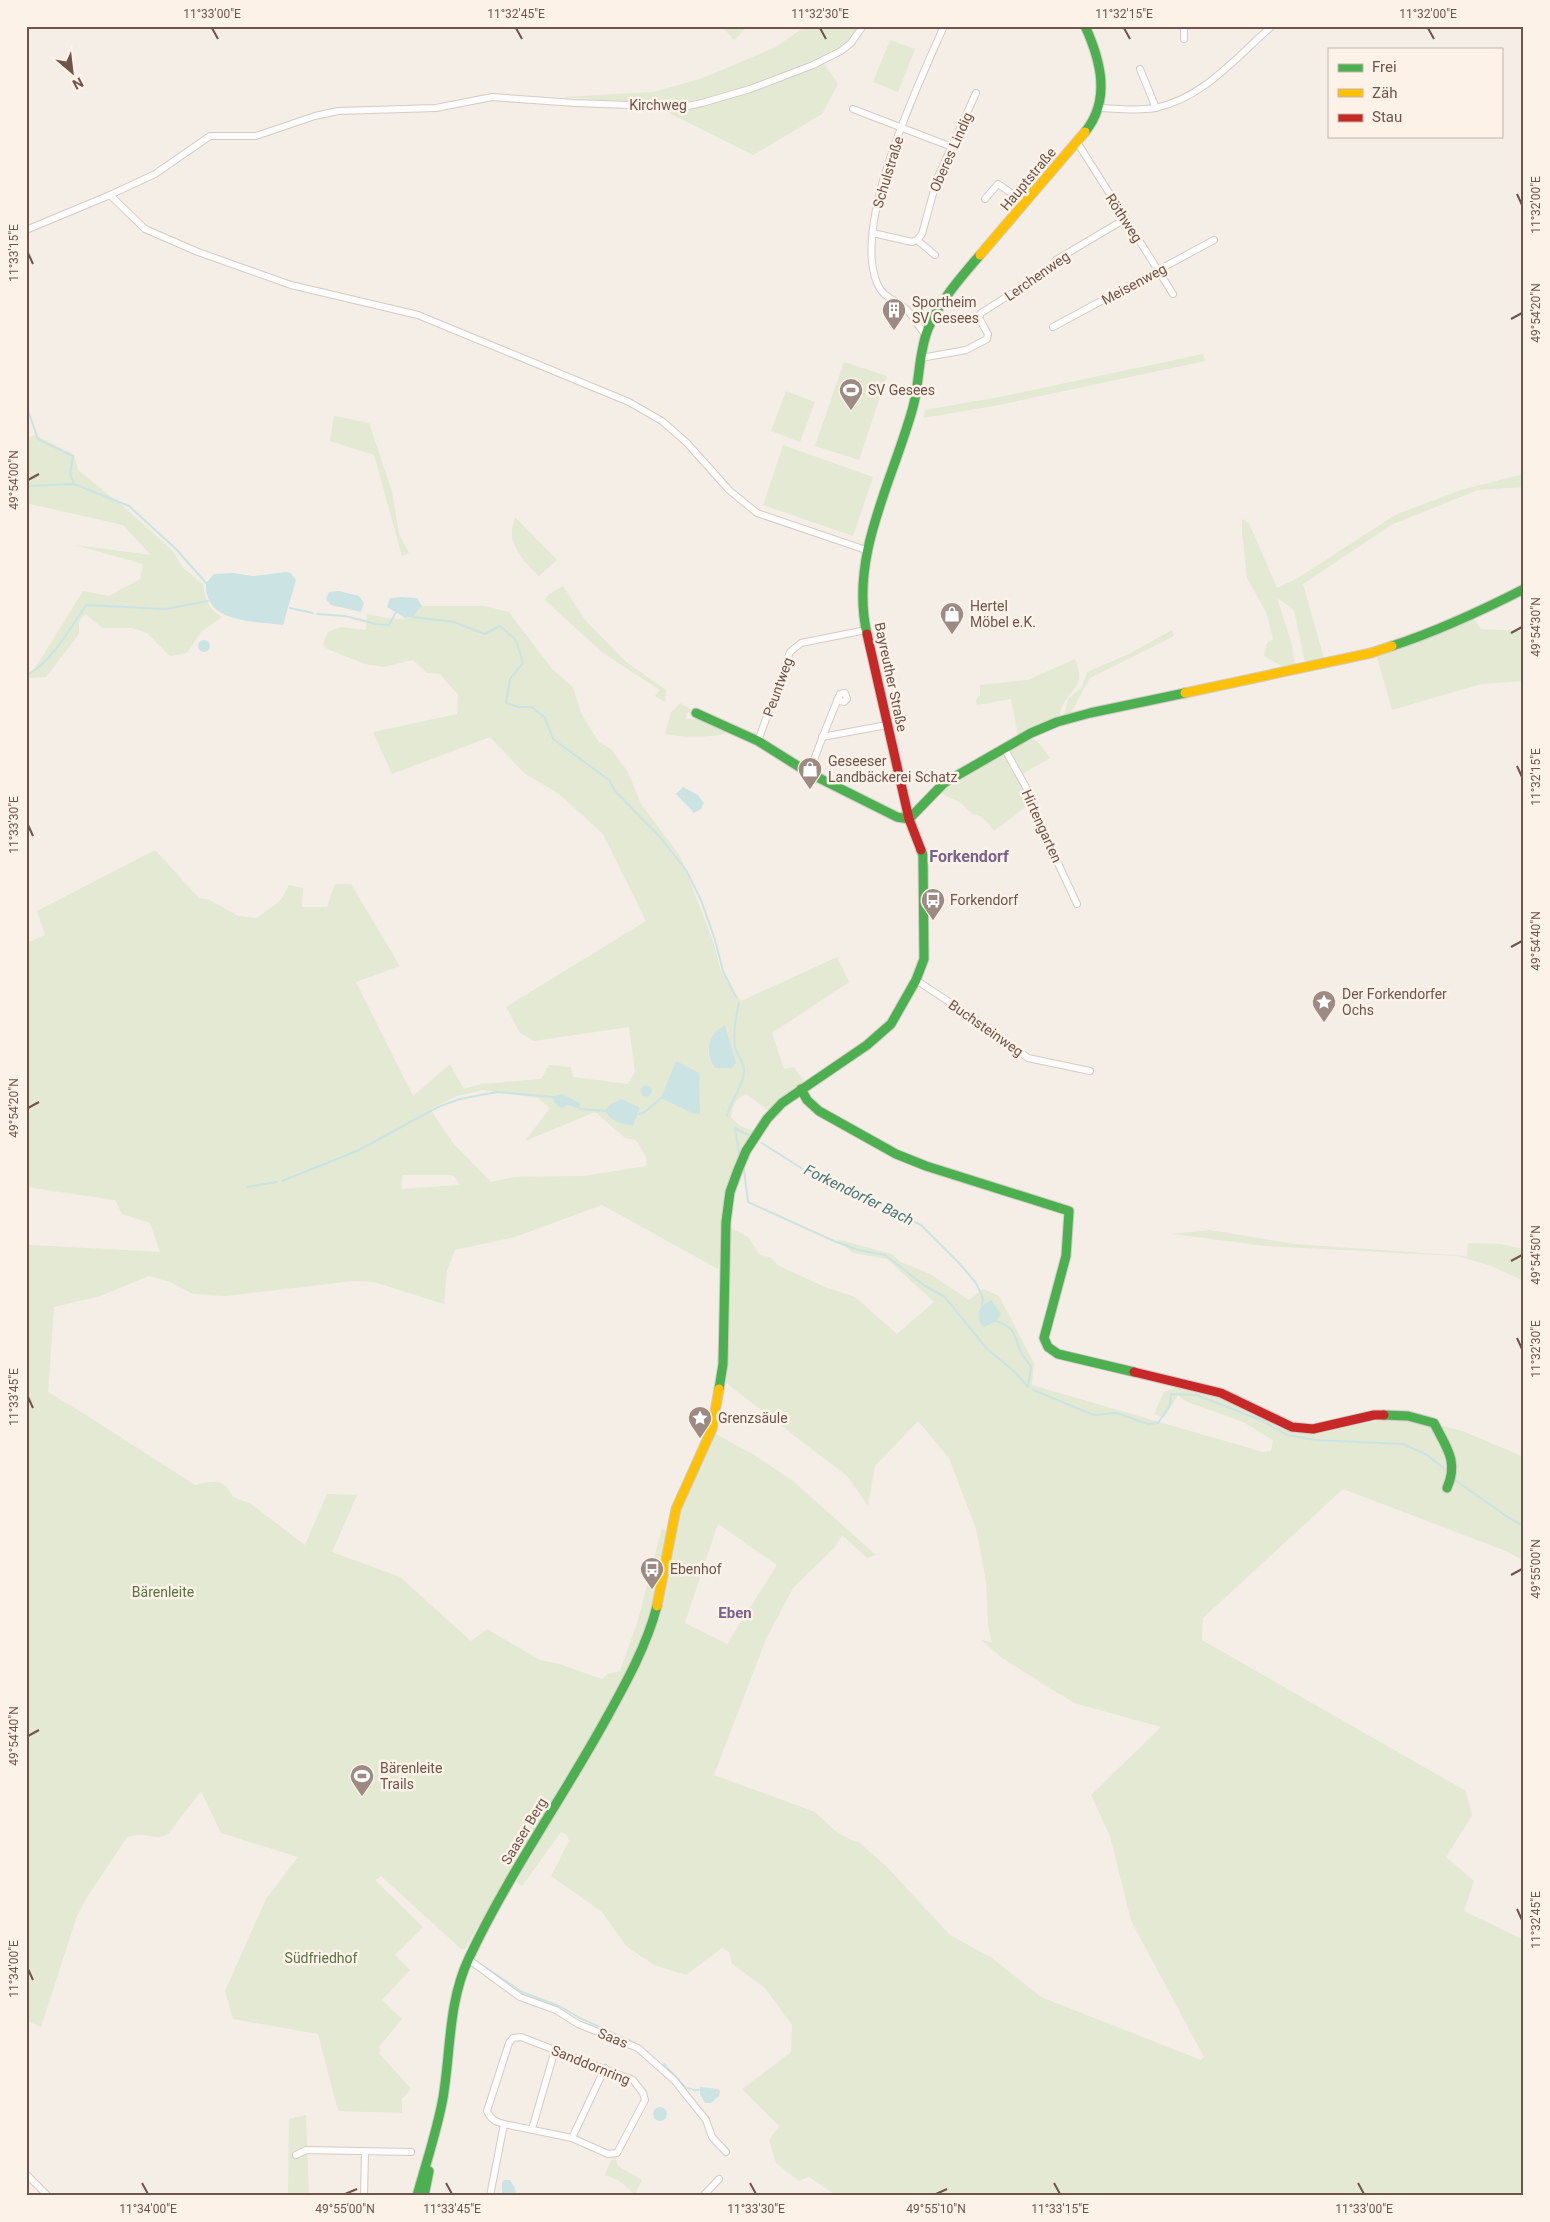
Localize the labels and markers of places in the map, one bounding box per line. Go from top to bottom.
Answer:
place label: Sportheim SV Gesees [912,294,979,326]
building icon: Sportheim SV Gesees [881,297,907,331]
sports icon: SV Gesees [838,377,864,411]
place label: SV Gesees [868,382,935,398]
place label: Hertel Möbel e.K. [970,598,1036,630]
shop icon: Hertel Möbel e.K. [939,601,965,635]
place label: Geseeser Landbäckerei Schatz [828,753,957,785]
shop icon: Geseeser Landbäckerei Schatz [797,756,823,790]
bus stop icon: Forkendorf [920,887,946,921]
place label: Forkendorf [950,892,1018,908]
place label: Der Forkendorfer Ochs [1342,986,1447,1018]
place icon: Der Forkendorfer Ochs [1311,989,1337,1023]
place icon: Grenzsäule [687,1405,713,1439]
place label: Grenzsäule [718,1410,788,1426]
bus stop icon: Ebenhof [639,1556,665,1590]
place label: Ebenhof [670,1561,722,1577]
place label: Bärenleite Trails [380,1760,442,1792]
sports icon: Bärenleite Trails [349,1763,375,1797]

